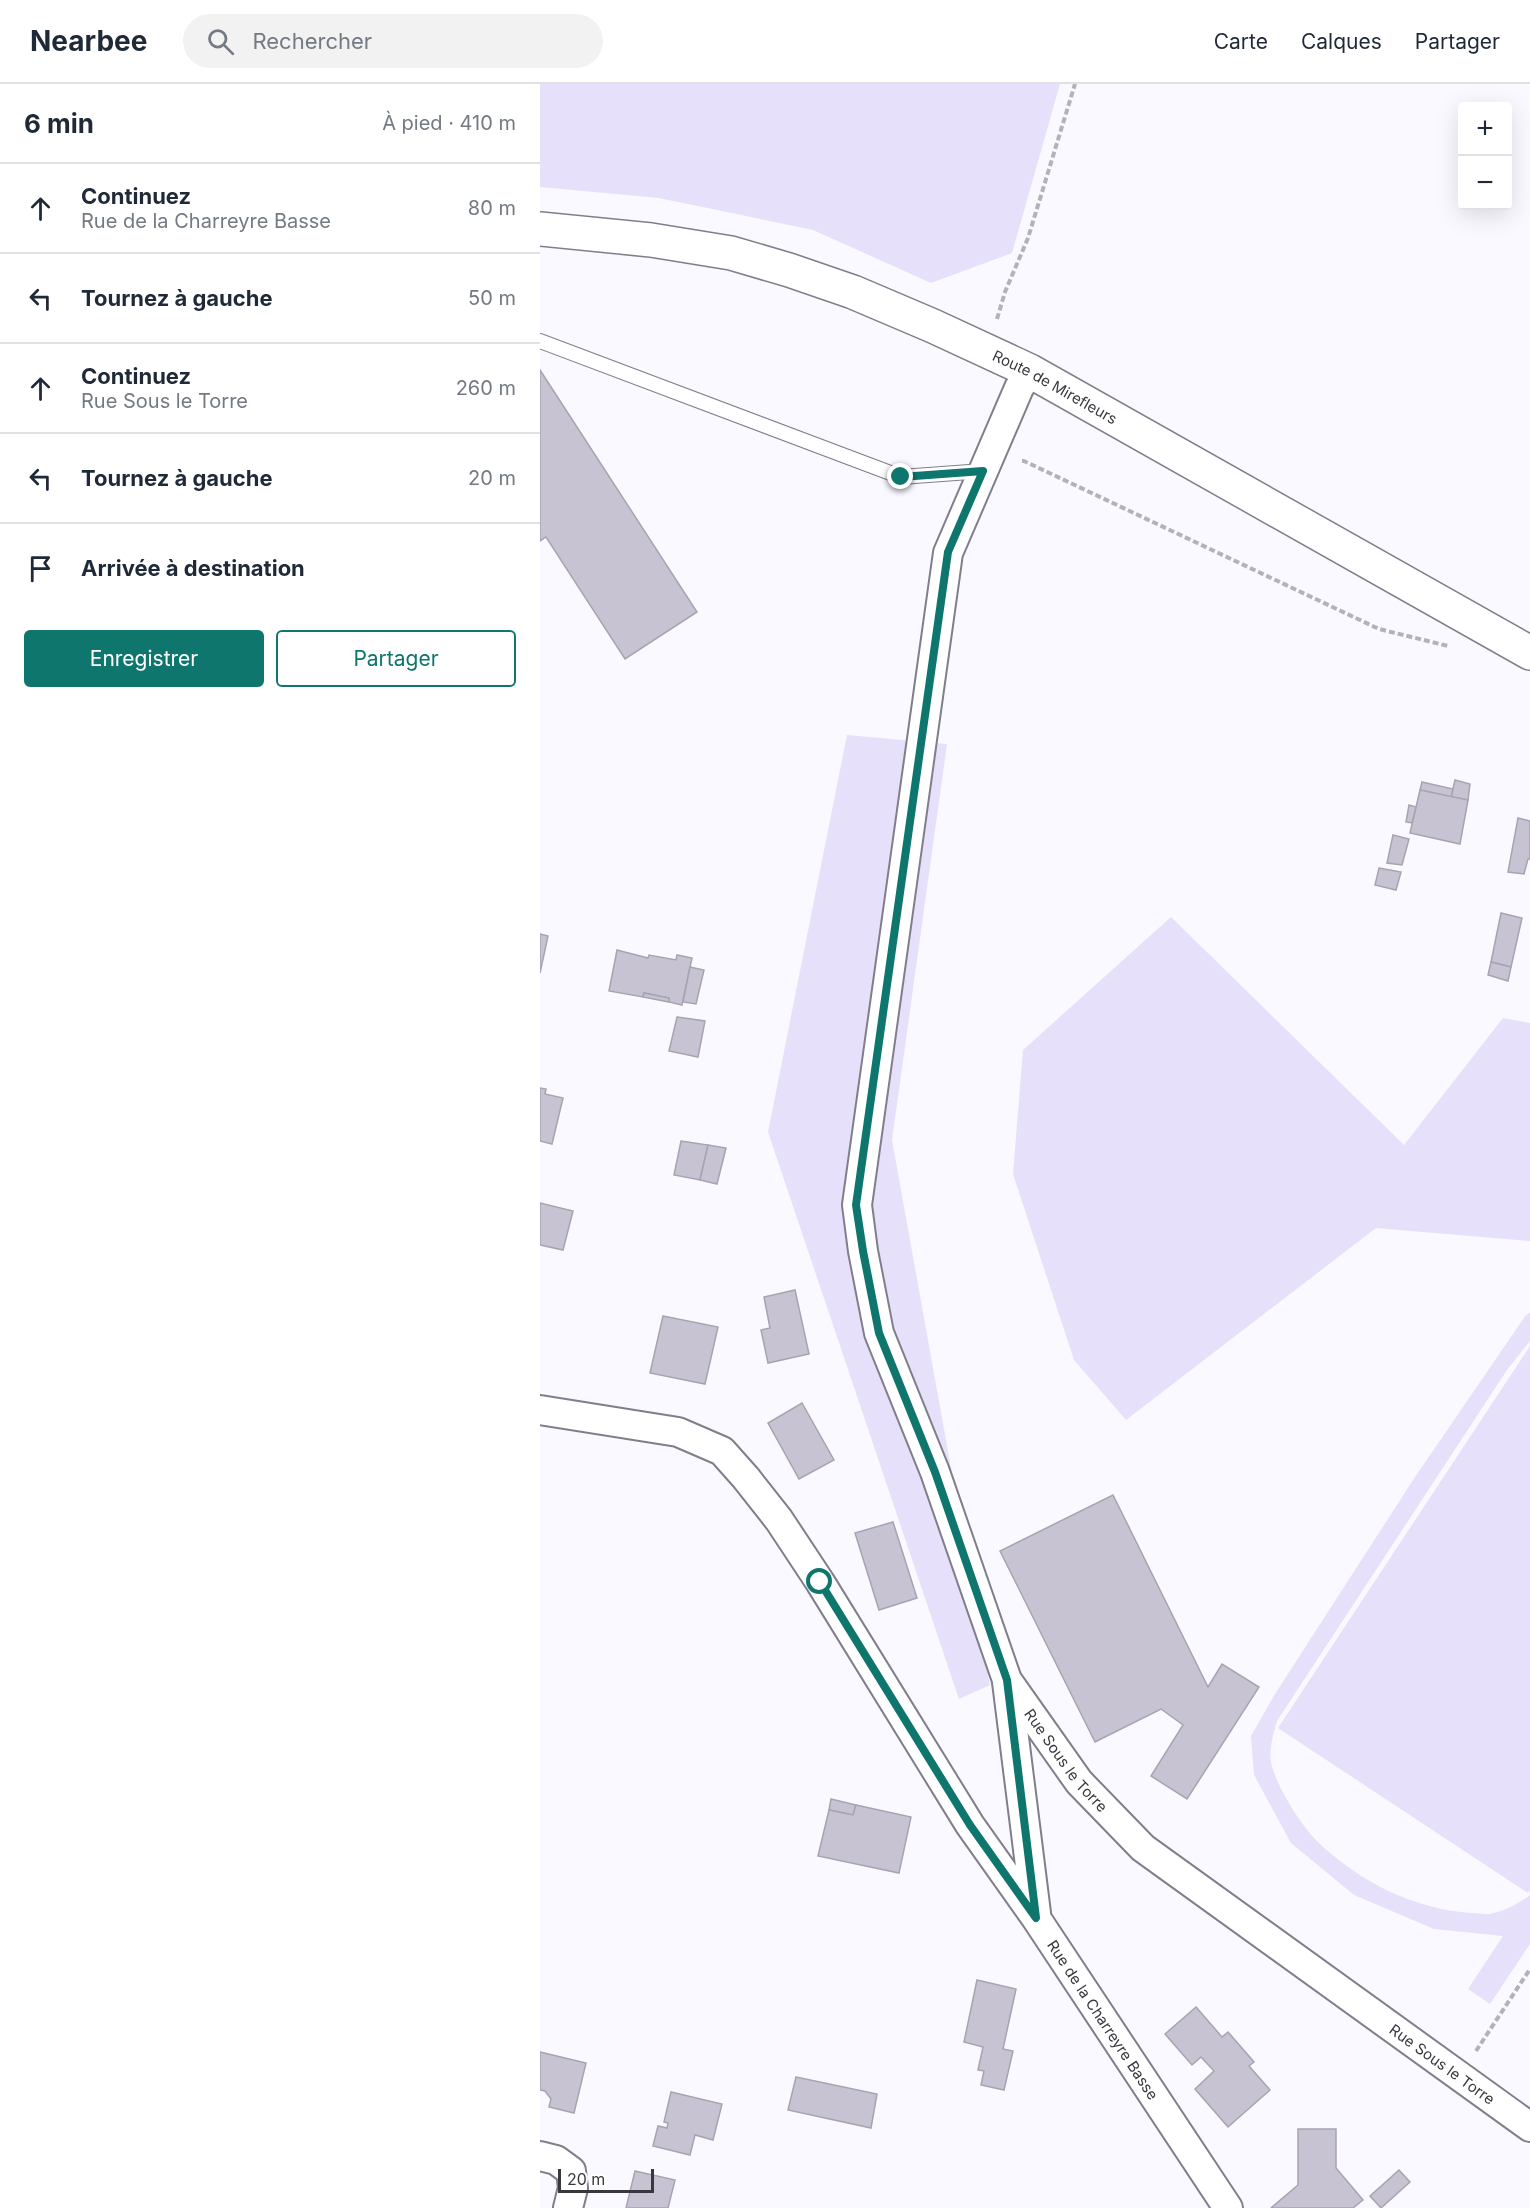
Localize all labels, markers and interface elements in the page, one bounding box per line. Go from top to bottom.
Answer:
search box [183,14,603,68]
text: Nearbee [30,24,147,58]
icon: search [204,25,237,58]
text: Rechercher [252,28,372,54]
text: Carte [1214,29,1268,54]
text: Calques [1301,29,1382,54]
text: Partager [1415,29,1500,54]
map controls [1458,102,1512,210]
button: + [1458,102,1512,156]
text: 6 min [24,108,94,139]
text: À pied · 410 m [382,111,516,135]
button: − [1458,156,1512,210]
text: Continuez [81,183,191,209]
icon: ahead [24,192,57,225]
text: 80 m [468,196,516,220]
text: Rue de la Charreyre Basse [81,209,331,233]
icon: left [24,282,57,315]
text: Tournez à gauche [81,285,273,311]
text: 50 m [468,286,516,310]
street label: Route de Mirefleurs [990,346,1121,428]
text: Continuez [81,363,191,389]
icon: ahead [24,372,57,405]
text: 260 m [456,376,516,400]
text: Rue Sous le Torre [81,389,248,413]
icon: left [24,462,57,495]
route end [887,463,913,489]
text: Tournez à gauche [81,465,273,491]
text: 20 m [468,466,516,490]
icon: arrive [24,552,57,585]
text: Arrivée à destination [81,555,305,581]
button: Enregistrer [24,630,264,687]
button: Partager [276,630,516,687]
route start [806,1568,832,1594]
street label: Rue Sous le Torre [1021,1705,1112,1816]
street label: Rue de la Charreyre Basse [1044,1936,1163,2103]
street label: Rue Sous le Torre [1386,2020,1499,2108]
scale bar [558,2166,654,2194]
text: 20 m [567,2169,605,2189]

